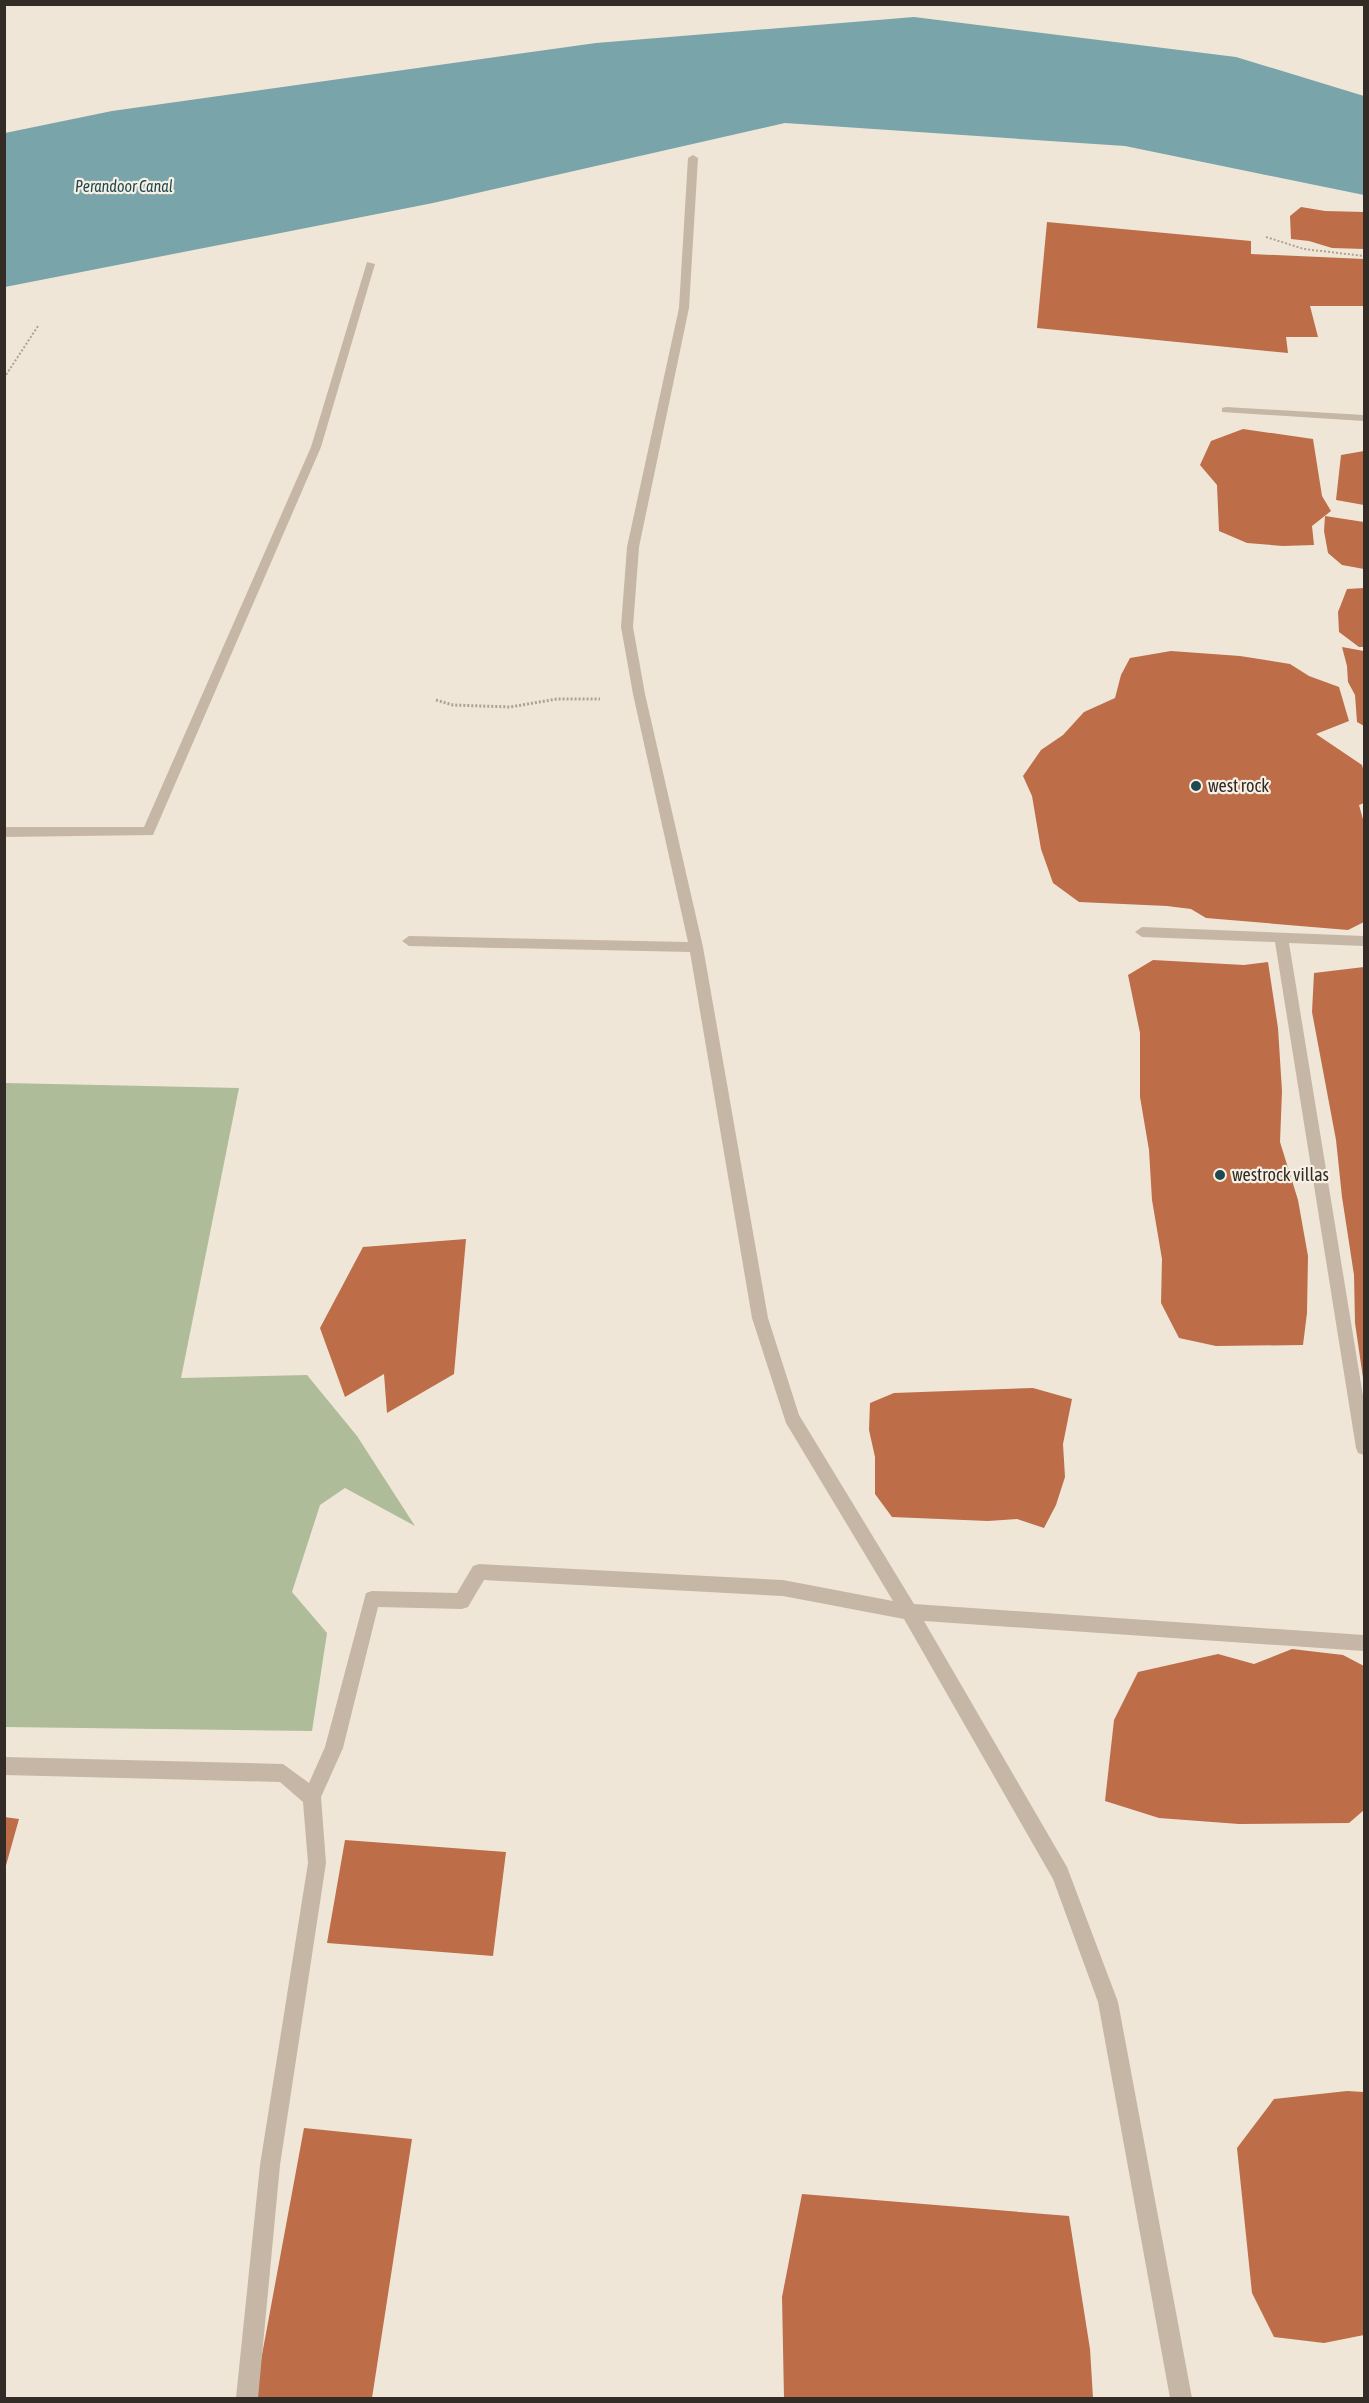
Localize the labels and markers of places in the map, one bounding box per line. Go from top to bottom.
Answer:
place label: west rock [1208,775,1269,796]
marker: west rock [1189,779,1203,793]
place label: westrock villas [1232,1164,1329,1185]
marker: westrock villas [1213,1168,1227,1182]

